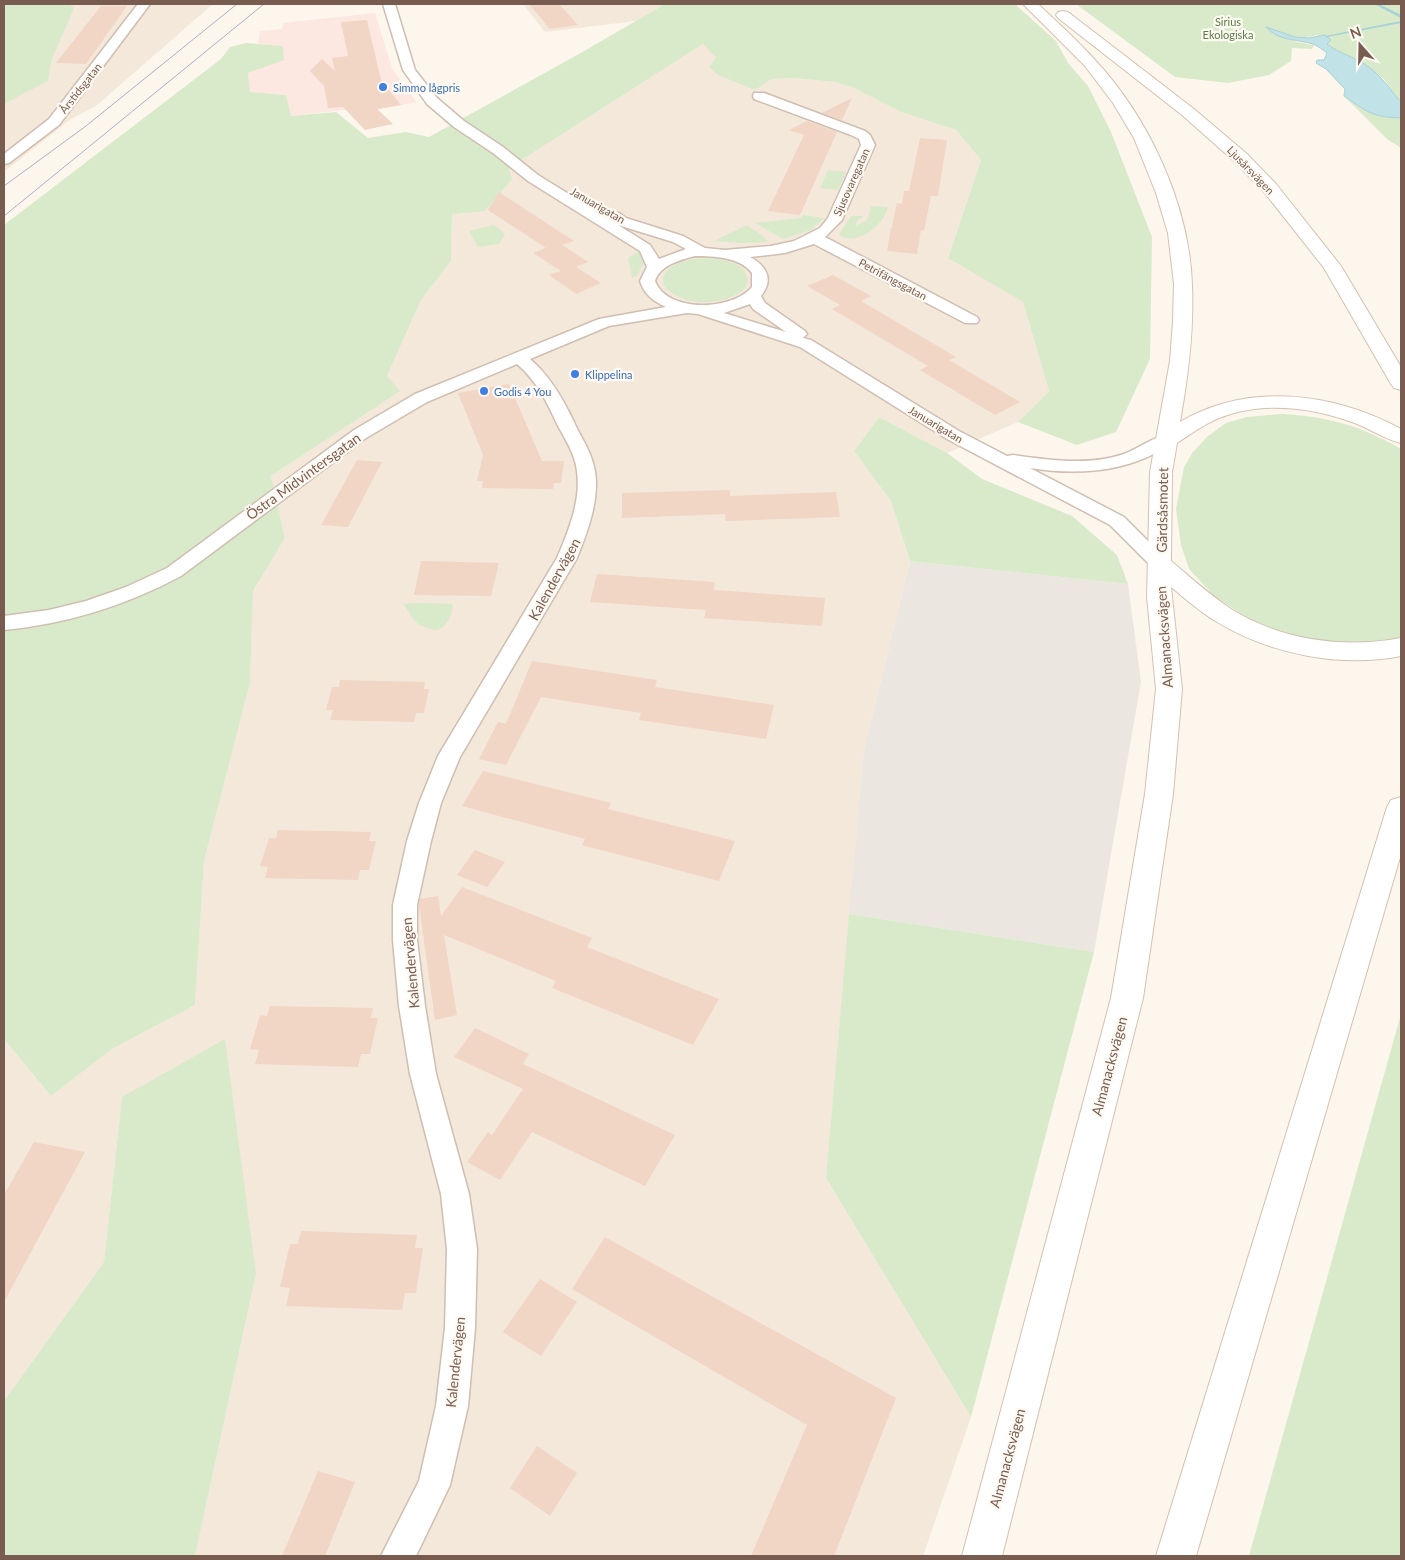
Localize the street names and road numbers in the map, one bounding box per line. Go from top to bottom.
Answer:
street label: Årstidsgatan [56,60,104,116]
street label: Ljusårsvägen [1225,143,1277,197]
street label: Sjusovaregatan [830,146,872,218]
street label: Januarigatan [568,184,628,226]
street label: Petrifängsgatan [857,256,929,302]
street label: Januarigatan [907,403,965,445]
street label: Östra Midvintersgatan [242,429,364,523]
street label: Gärdsåsmotet [1153,467,1171,553]
street label: Kalendervägen [524,535,584,623]
street label: Almanacksvägen [1152,585,1176,689]
street label: Kalendervägen [398,917,422,1009]
street label: Almanacksvägen [1088,1014,1130,1118]
street label: Kalendervägen [442,1316,468,1408]
street label: Almanacksvägen [986,1406,1028,1510]

